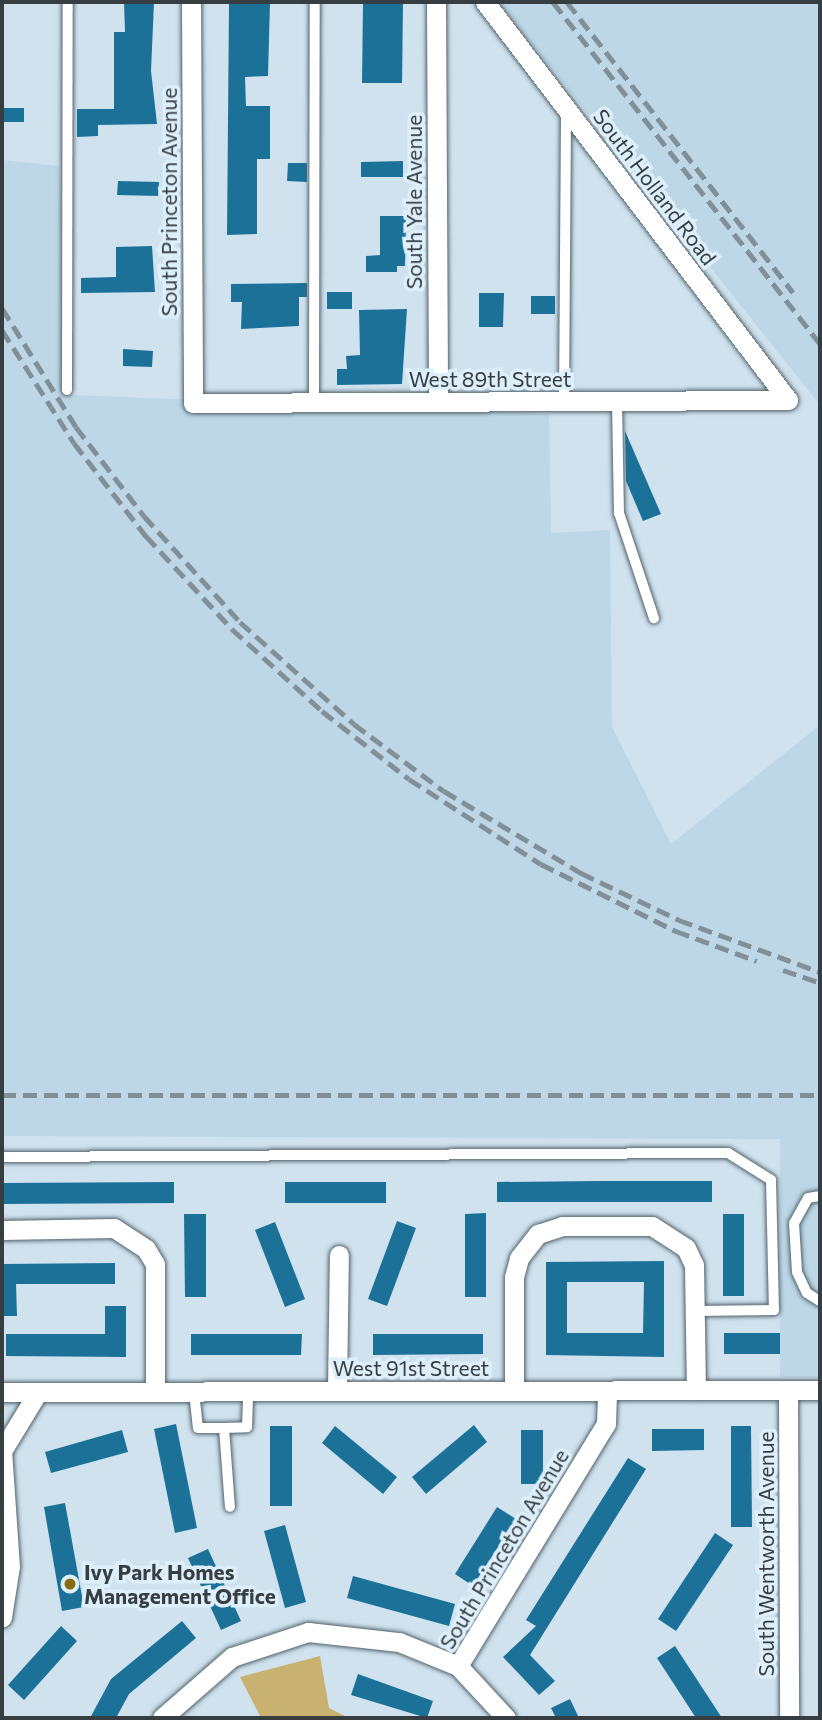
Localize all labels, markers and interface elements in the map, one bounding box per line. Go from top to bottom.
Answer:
street label: South Princeton Avenue [156,88,182,316]
street label: South Holland Road [588,104,722,270]
street label: South Yale Avenue [401,115,427,289]
street label: West 89th Street [409,366,571,392]
street label: West 91st Street [333,1355,489,1381]
street label: South Wentworth Avenue [753,1432,779,1676]
street label: South Princeton Avenue [434,1445,574,1653]
place label: Ivy Park Homes Management Office [84,1559,276,1609]
marker: Ivy Park Homes Management Office [62,1576,78,1592]

